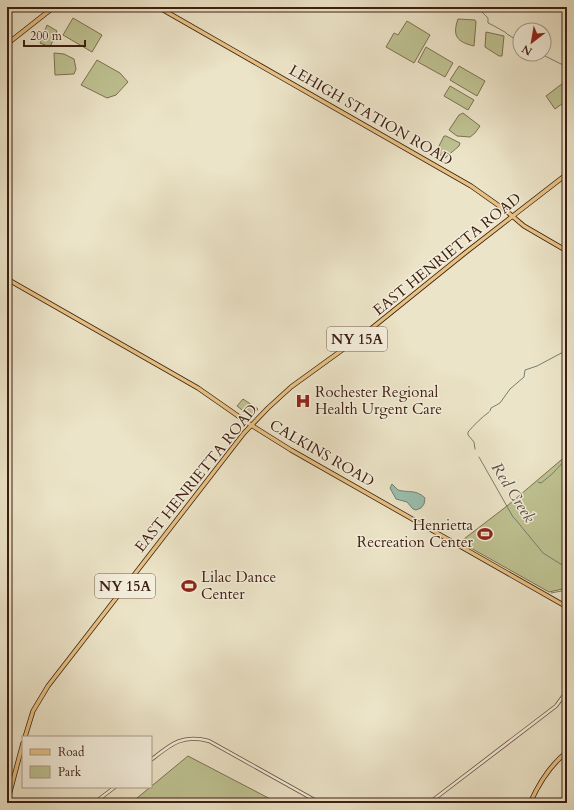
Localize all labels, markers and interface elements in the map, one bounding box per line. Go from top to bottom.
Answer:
scale bar [24,22,85,48]
north arrow [512,22,552,62]
text: 200 m [30,28,63,44]
text: N [519,41,535,59]
street label: LEHIGH STATION ROAD [286,60,456,170]
street label: EAST HENRIETTA ROAD [369,188,525,320]
road number: NY 15A [327,327,387,351]
place label: Rochester Regional Health Urgent Care [315,382,442,419]
hospital icon: Rochester Regional Health Urgent Care [294,392,312,410]
street label: EAST HENRIETTA ROAD [130,400,262,556]
street label: CALKINS ROAD [266,415,378,491]
water label: Red Creek [486,458,540,527]
place label: Henrietta Recreation Center [357,515,474,552]
sports icon: Henrietta Recreation Center [476,525,494,543]
place label: Lilac Dance Center [201,567,276,604]
road number: NY 15A [95,574,155,598]
sports icon: Lilac Dance Center [180,577,198,595]
legend [22,736,152,788]
text: Road [58,744,85,760]
text: Park [58,764,82,780]

